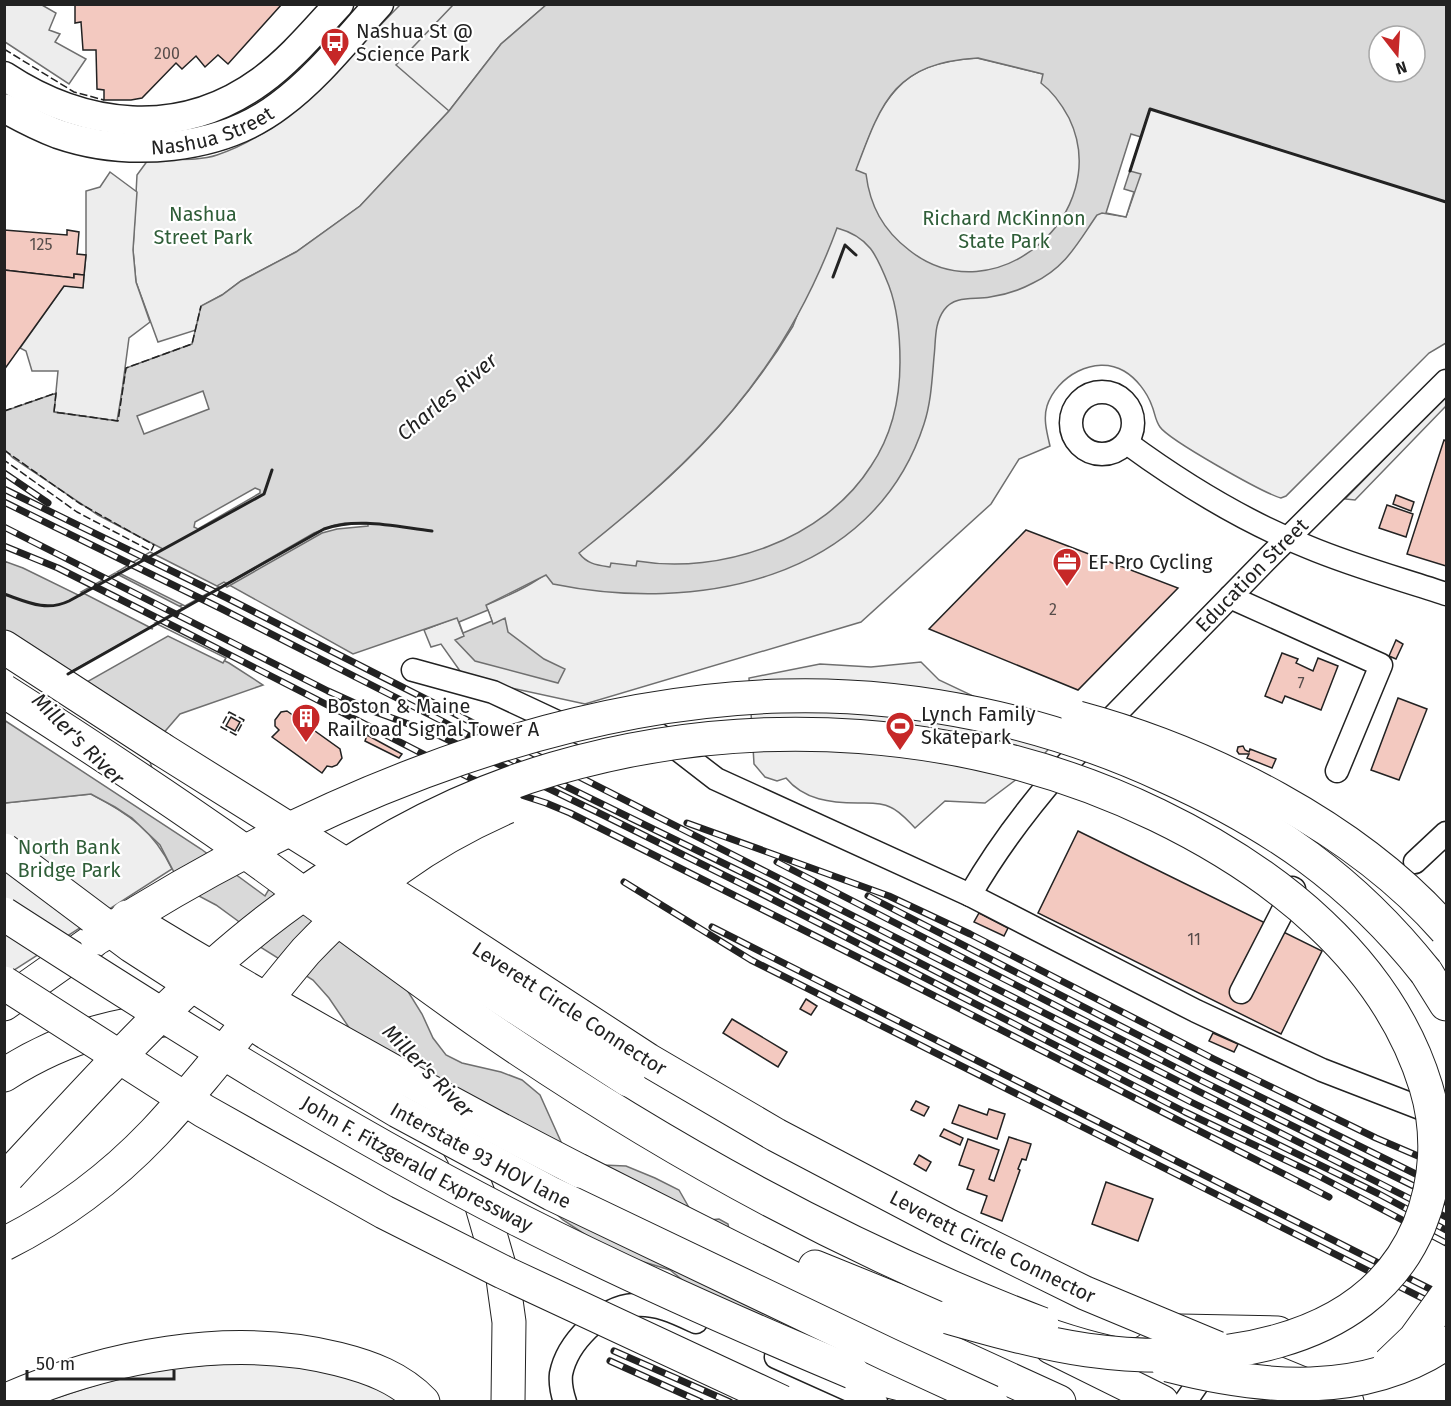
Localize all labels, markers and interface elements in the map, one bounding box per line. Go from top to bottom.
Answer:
place label: Nashua St @ Science Park [356,19,473,66]
north arrow [1367,24,1427,84]
bus stop icon: Nashua St @ Science Park [319,26,351,68]
house number: 200 [154,44,180,63]
text: N [1393,57,1409,79]
street label: Nashua Street [150,101,279,159]
park label: Nashua Street Park [154,202,253,249]
park label: Richard McKinnon State Park [922,206,1086,253]
house number: 125 [30,235,52,254]
water label: Charles River [392,347,503,446]
street label: Education Street [1190,513,1313,637]
office icon: EF Pro Cycling [1051,546,1083,588]
place label: EF Pro Cycling [1088,550,1213,574]
house number: 2 [1049,600,1057,619]
house number: 7 [1297,674,1305,693]
water label: Miller's River [26,687,130,791]
place label: Boston & Maine Railroad Signal Tower A [327,694,540,741]
building icon: Boston & Maine Railroad Signal Tower A [290,702,322,744]
place label: Lynch Family Skatepark [921,702,1036,749]
sports icon: Lynch Family Skatepark [884,710,916,752]
park label: North Bank Bridge Park [17,835,121,882]
house number: 11 [1187,930,1201,949]
street label: Leverett Circle Connector [468,937,671,1080]
water label: Miller's River [377,1019,480,1124]
street label: John F. Fitzgerald Expressway [297,1090,537,1237]
street label: Interstate 93 HOV lane [386,1097,575,1213]
street label: Leverett Circle Connector [886,1185,1099,1308]
scale bar [27,1343,174,1381]
text: 50 m [36,1353,75,1375]

